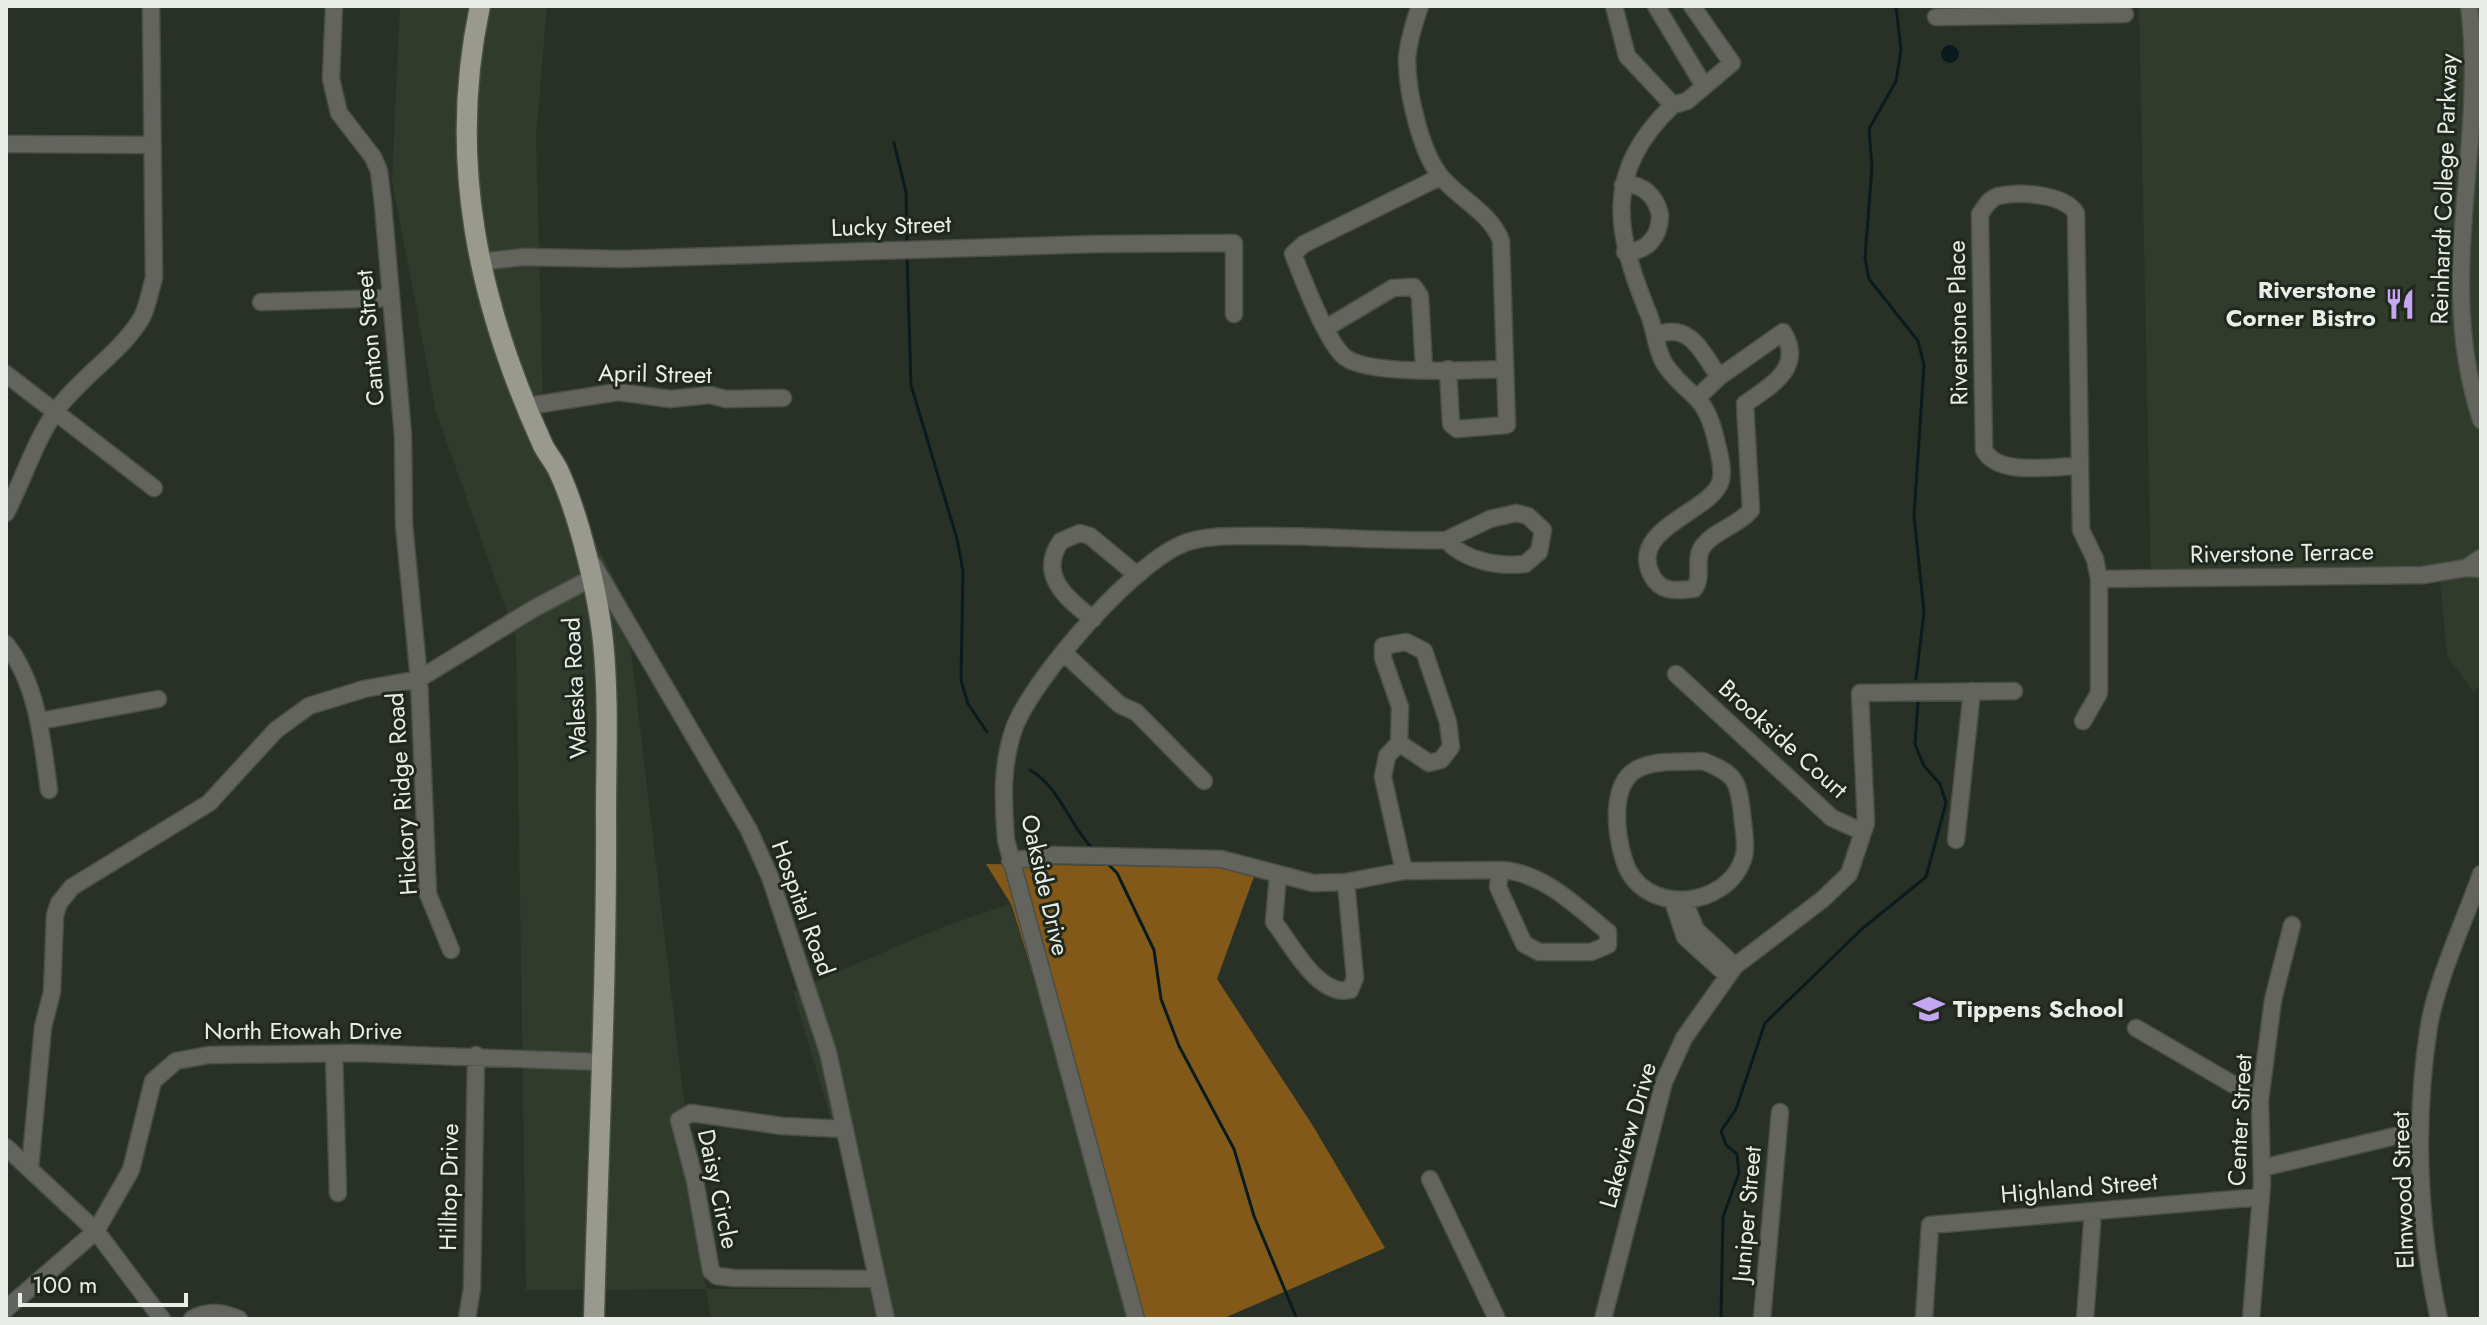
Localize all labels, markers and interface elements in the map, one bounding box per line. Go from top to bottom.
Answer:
street label: Reinhardt College Parkway [2421,52,2466,325]
street label: Lucky Street [830,206,952,245]
street label: Riverstone Place [1939,240,1976,406]
street label: Canton Street [346,268,393,408]
place label: Riverstone Corner Bistro [2226,272,2376,335]
restaurant icon: Riverstone Corner Bistro [2383,287,2417,321]
street label: April Street [598,355,713,392]
street label: Riverstone Terrace [2190,533,2374,572]
street label: Waleska Road [553,616,596,760]
street label: Brookside Court [1711,671,1856,806]
street label: Hickory Ridge Road [377,691,426,897]
street label: Oakside Drive [1012,811,1079,959]
street label: Hospital Road [763,835,844,980]
place label: Tippens School [1953,991,2124,1026]
school or university icon: Tippens School [1912,992,1946,1026]
street label: North Etowah Drive [204,1013,402,1048]
street label: Center Street [2219,1053,2260,1187]
street label: Lakeview Drive [1590,1058,1665,1212]
street label: Elmwood Street [2382,1110,2423,1269]
street label: Hilltop Drive [430,1123,467,1251]
street label: Daisy Circle [689,1126,748,1252]
street label: Juniper Street [1723,1144,1770,1286]
street label: Highland Street [1999,1163,2159,1212]
scale bar [20,1257,186,1307]
text: 100 m [32,1267,98,1302]

